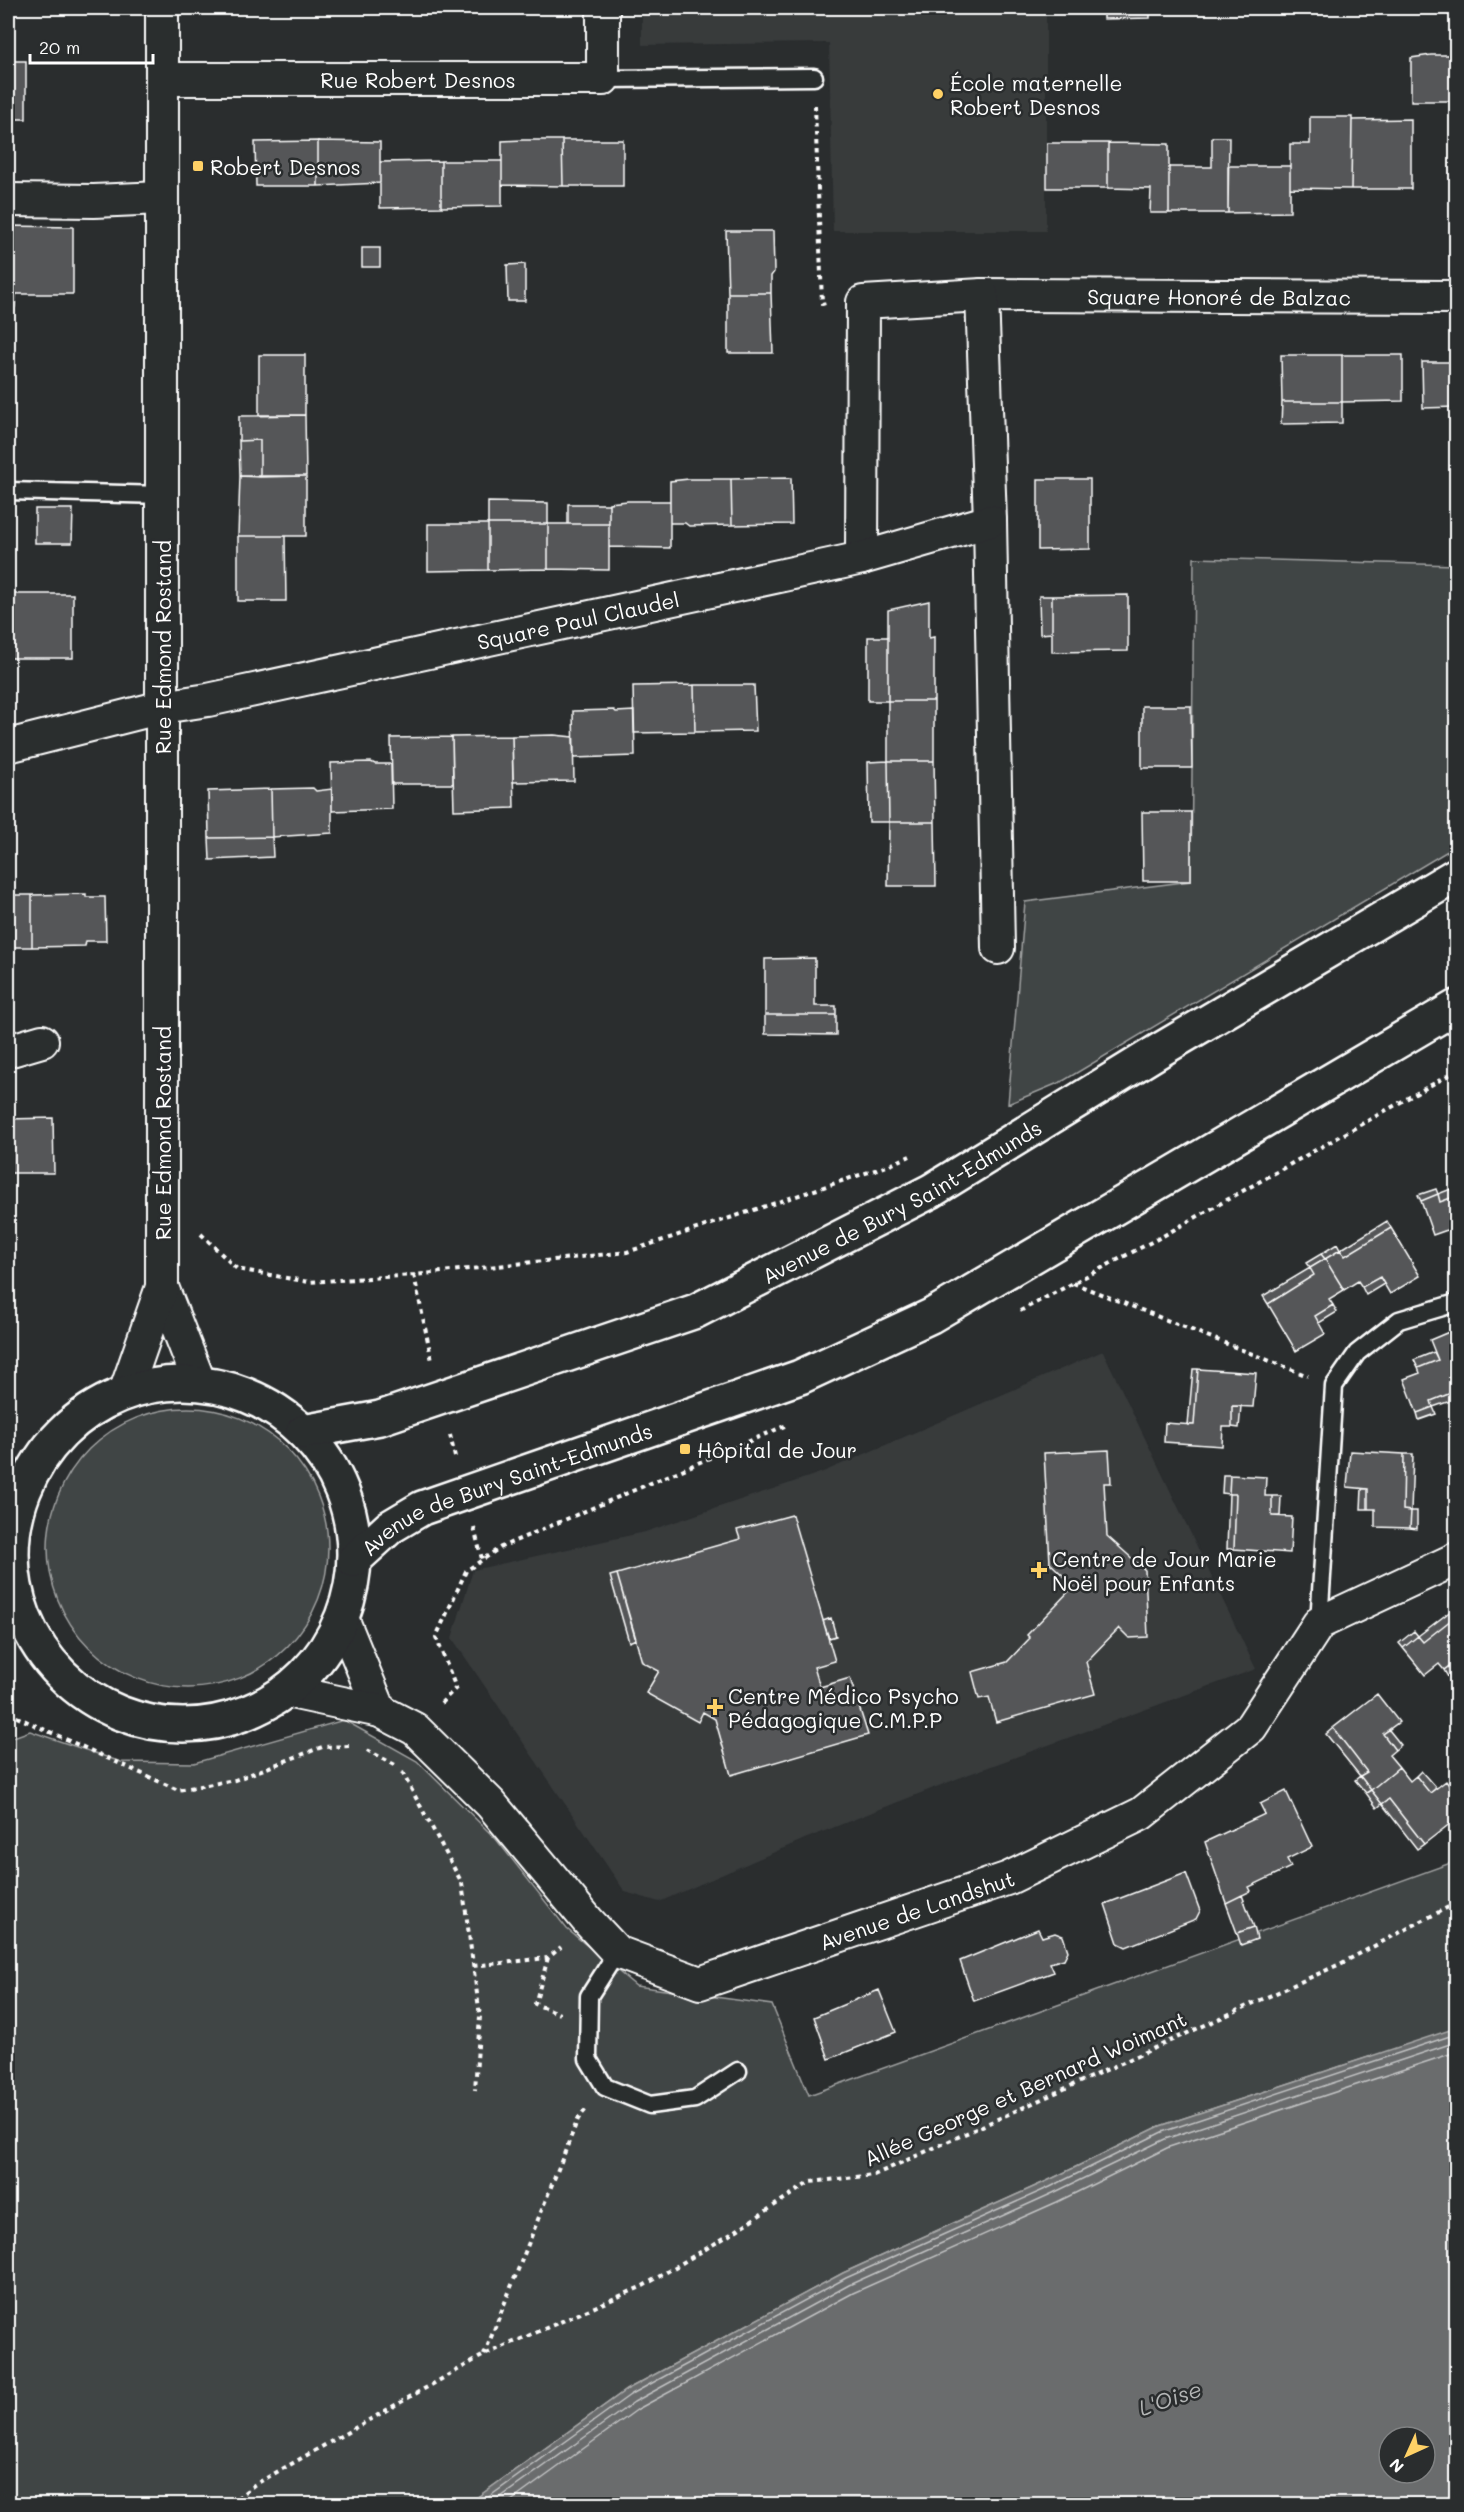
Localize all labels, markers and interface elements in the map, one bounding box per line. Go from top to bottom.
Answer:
scale bar [30,27,153,65]
text: 20 m [39,35,80,59]
street label: Rue Robert Desnos [320,66,516,93]
place label: École maternelle Robert Desnos [950,69,1123,120]
marker: École maternelle Robert Desnos [931,87,945,101]
place label: Robert Desnos [210,153,361,180]
marker: Robert Desnos [191,159,205,173]
street label: Square Honoré de Balzac [1087,282,1351,310]
street label: Rue Edmond Rostand [149,540,176,754]
street label: Square Paul Claudel [474,585,682,655]
street label: Rue Edmond Rostand [149,1026,176,1240]
street label: Avenue de Bury Saint-Edmunds [757,1113,1046,1289]
street label: Avenue de Bury Saint-Edmunds [355,1416,656,1561]
place label: Hôpital de Jour [697,1436,857,1463]
marker: Hôpital de Jour [678,1442,692,1456]
place label: Centre de Jour Marie Noël pour Enfants [1052,1545,1277,1596]
marker: Centre de Jour Marie Noël pour Enfants [1030,1561,1048,1579]
place label: Centre Médico Psycho Pédagogique C.M.P.P [728,1682,959,1733]
marker: Centre Médico Psycho Pédagogique C.M.P.P [706,1698,724,1716]
street label: Avenue de Landshut [815,1864,1018,1955]
street label: Allée George et Bernard Woimant [860,2004,1190,2172]
water label: L'Oise [1135,2374,1205,2422]
north arrow [1377,2425,1437,2485]
text: N [1384,2454,1408,2478]

